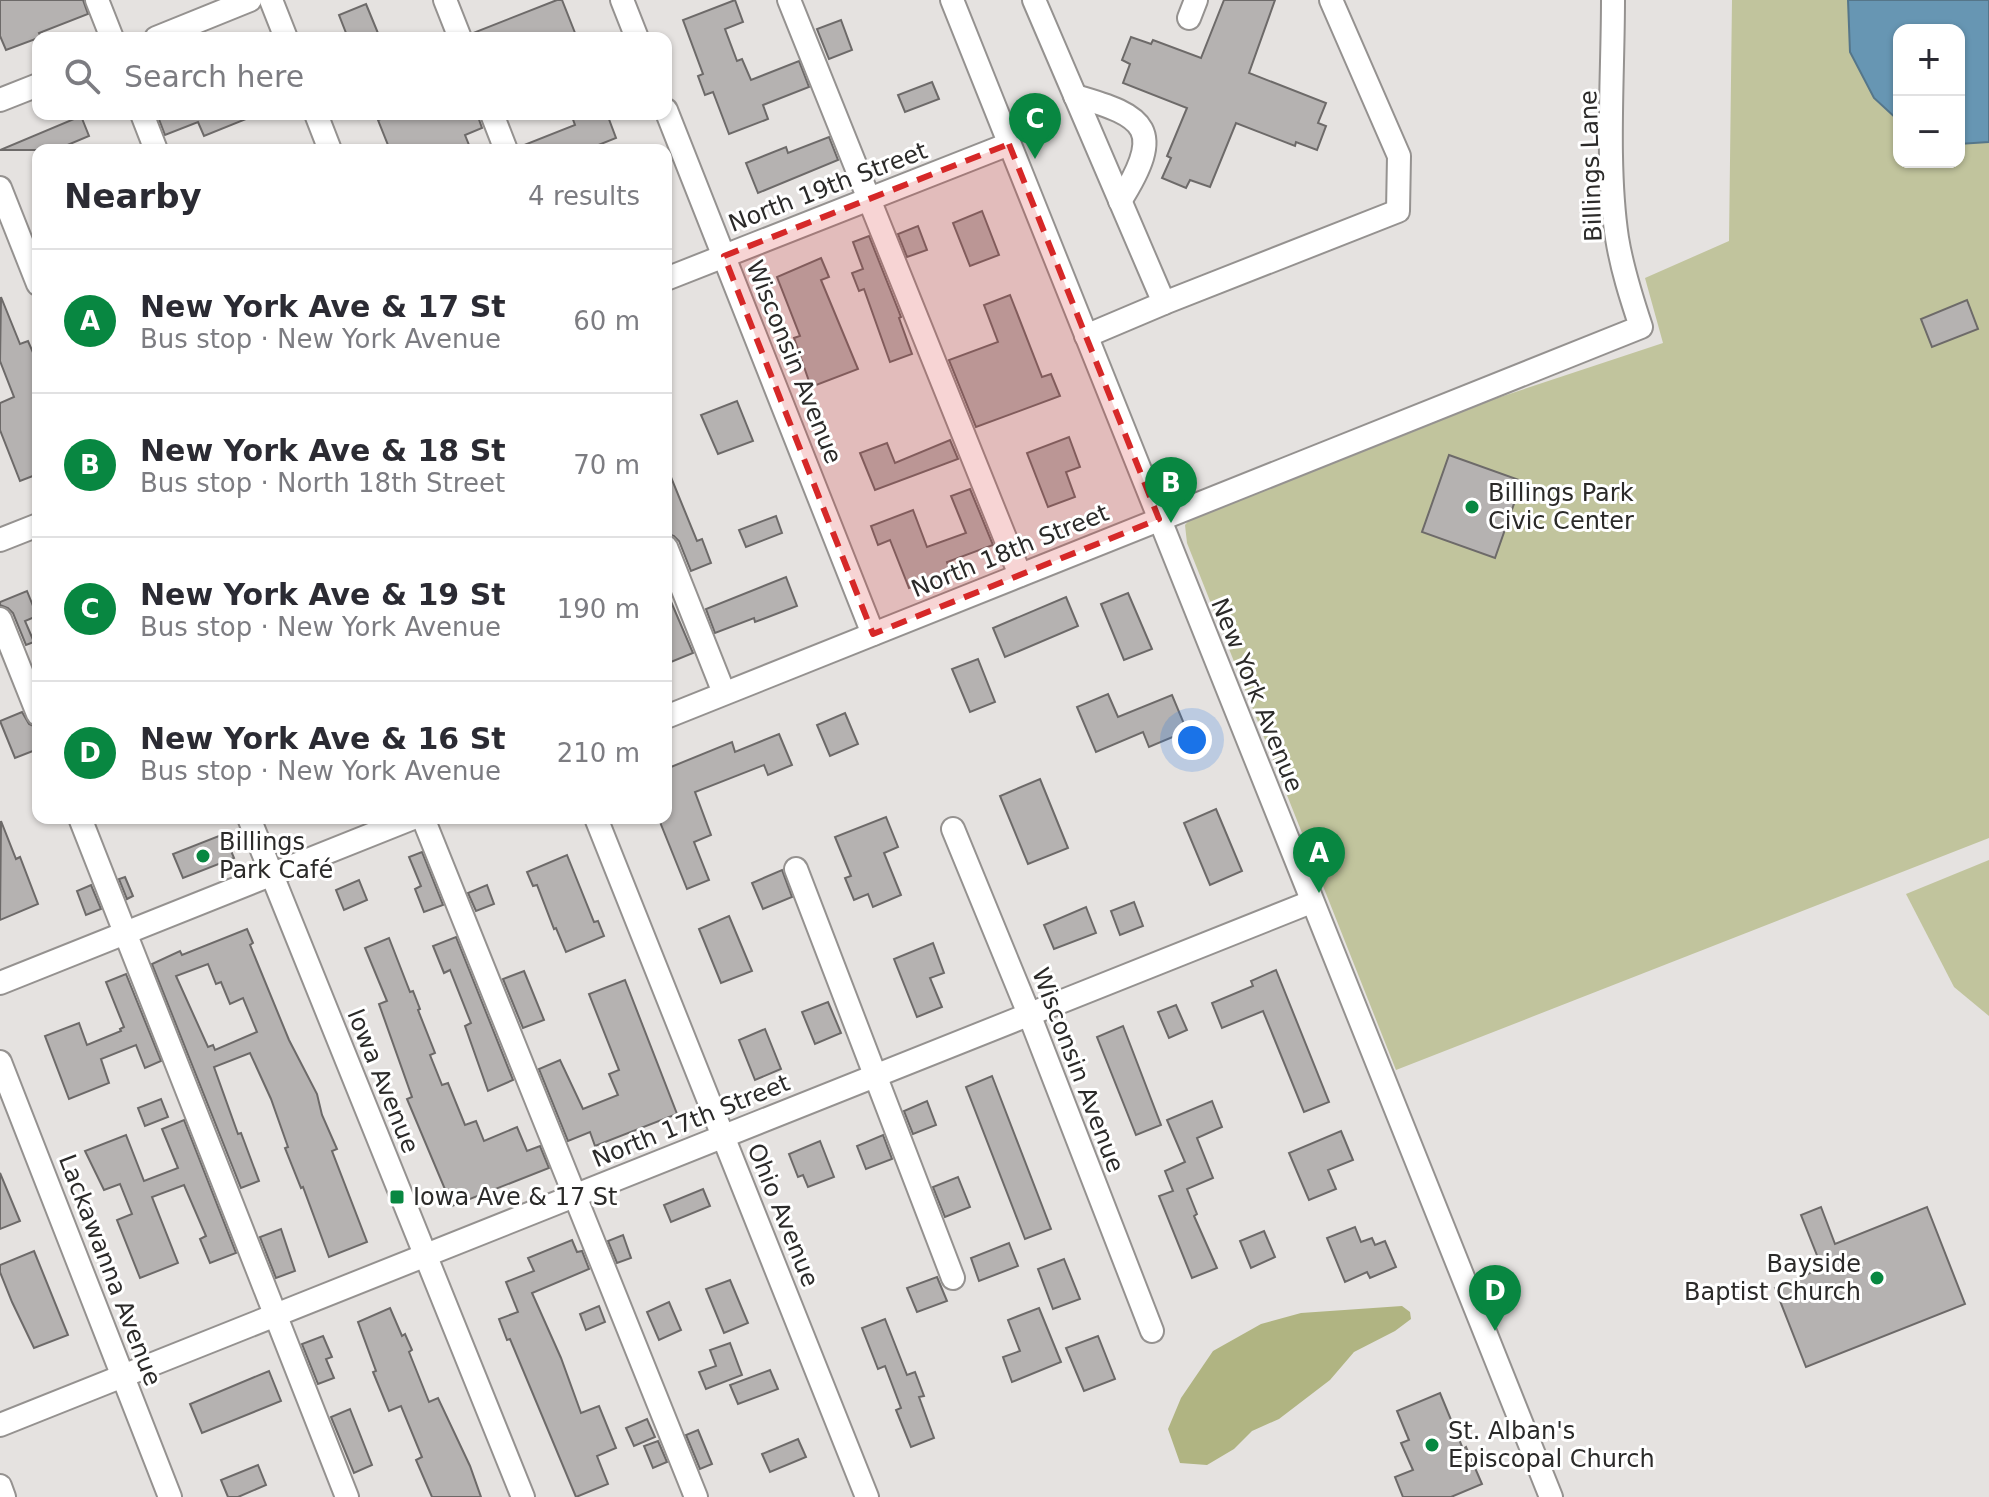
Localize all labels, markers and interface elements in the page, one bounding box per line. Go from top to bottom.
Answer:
map controls [1893,24,1965,168]
button: + [1893,24,1965,96]
search box [32,32,672,120]
icon: search [60,54,104,98]
text: Search here [124,59,304,94]
street label: Billings Lane [1574,90,1608,242]
pin: C [1009,93,1061,159]
button: − [1893,96,1965,168]
street label: North 19th Street [725,136,931,238]
text: Nearby [64,176,202,216]
text: 4 results [528,181,640,211]
street label: Wisconsin Avenue [740,256,848,468]
text: New York Ave & 17 St [140,289,506,324]
text: A [80,306,100,336]
text: 60 m [573,306,640,336]
text: Bus stop · New York Avenue [140,324,501,354]
text: New York Ave & 18 St [140,433,506,468]
text: B [80,450,100,480]
text: 70 m [573,450,640,480]
pin: B [1145,457,1197,523]
text: Bus stop · North 18th Street [140,468,505,498]
place label: Billings Park Civic Center [1488,479,1634,535]
marker: Billings Park Civic Center [1463,498,1481,516]
street label: North 18th Street [907,499,1113,603]
text: New York Ave & 19 St [140,577,506,612]
text: C [80,594,100,624]
text: 190 m [557,594,640,624]
street label: New York Avenue [1205,594,1309,796]
text: Bus stop · New York Avenue [140,612,501,642]
your location [1172,720,1212,760]
text: New York Ave & 16 St [140,721,506,756]
text: D [79,738,101,768]
text: 210 m [557,738,640,768]
text: Bus stop · New York Avenue [140,756,501,786]
pin: A [1293,827,1345,893]
place label: Billings Park Café [219,828,333,884]
marker: Billings Park Café [194,847,212,865]
street label: Wisconsin Avenue [1026,964,1130,1176]
street label: Iowa Avenue [341,1005,425,1157]
street label: North 17th Street [588,1069,794,1173]
street label: Ohio Avenue [742,1139,824,1291]
street label: Lackawanna Avenue [53,1150,167,1390]
place label: Iowa Ave & 17 St [413,1183,618,1211]
marker: Iowa Ave & 17 St [388,1188,406,1206]
place label: Bayside Baptist Church [1684,1250,1861,1306]
pin: D [1469,1265,1521,1331]
marker: Bayside Baptist Church [1868,1269,1886,1287]
place label: St. Alban's Episcopal Church [1448,1417,1655,1473]
marker: St. Alban's Episcopal Church [1423,1436,1441,1454]

